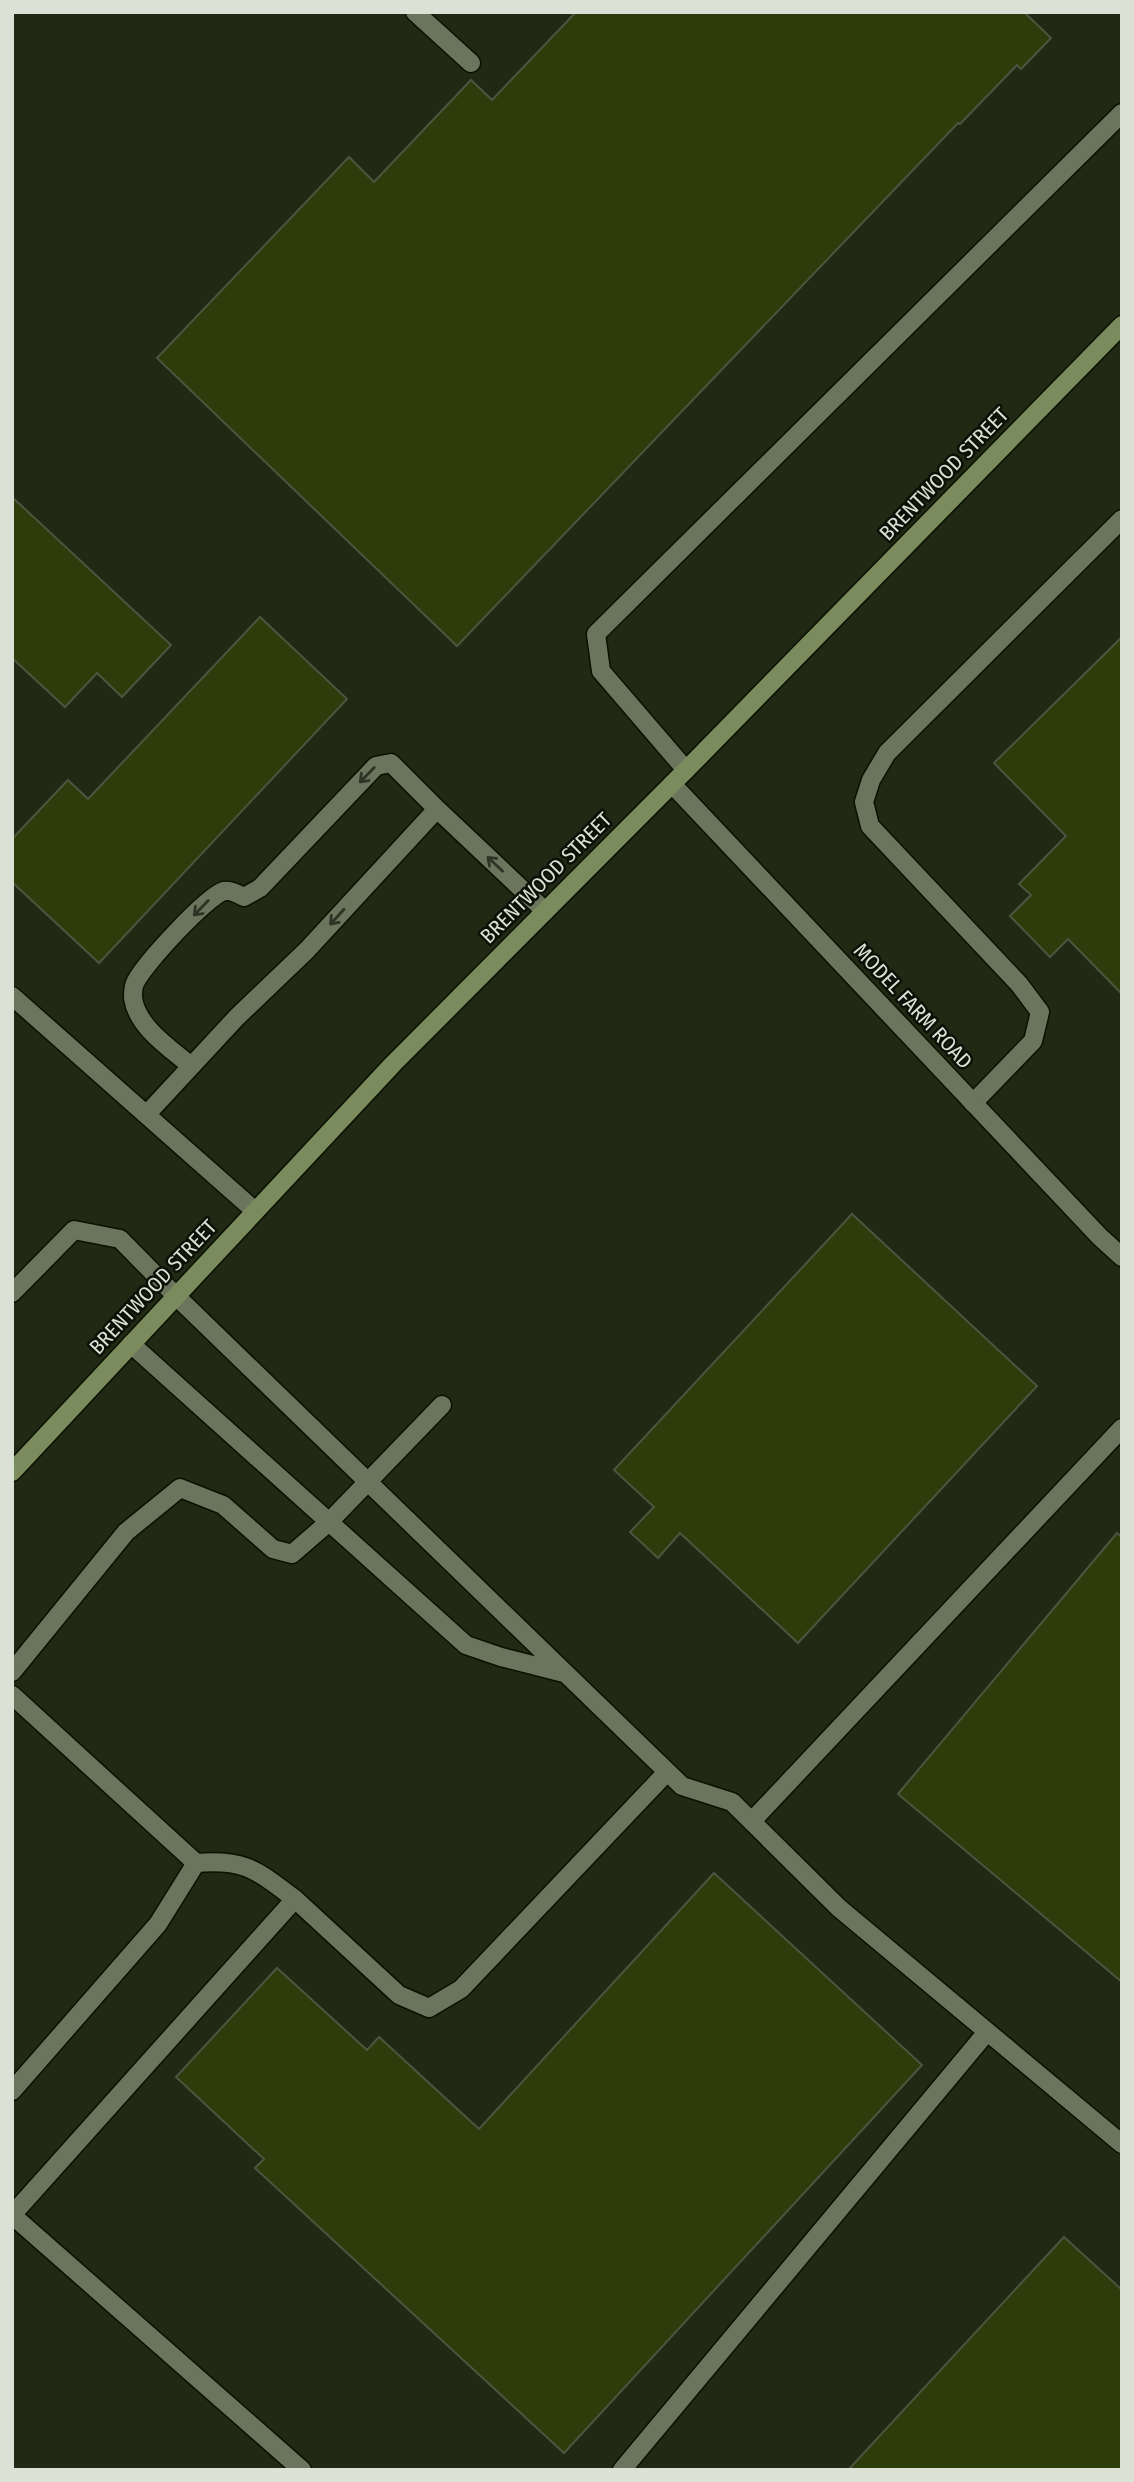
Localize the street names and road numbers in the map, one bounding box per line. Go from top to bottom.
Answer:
street label: BRENTWOOD STREET [874,402,1014,546]
street label: BRENTWOOD STREET [475,807,617,949]
street label: MODEL FARM ROAD [848,938,978,1074]
street label: BRENTWOOD STREET [84,1214,222,1360]

